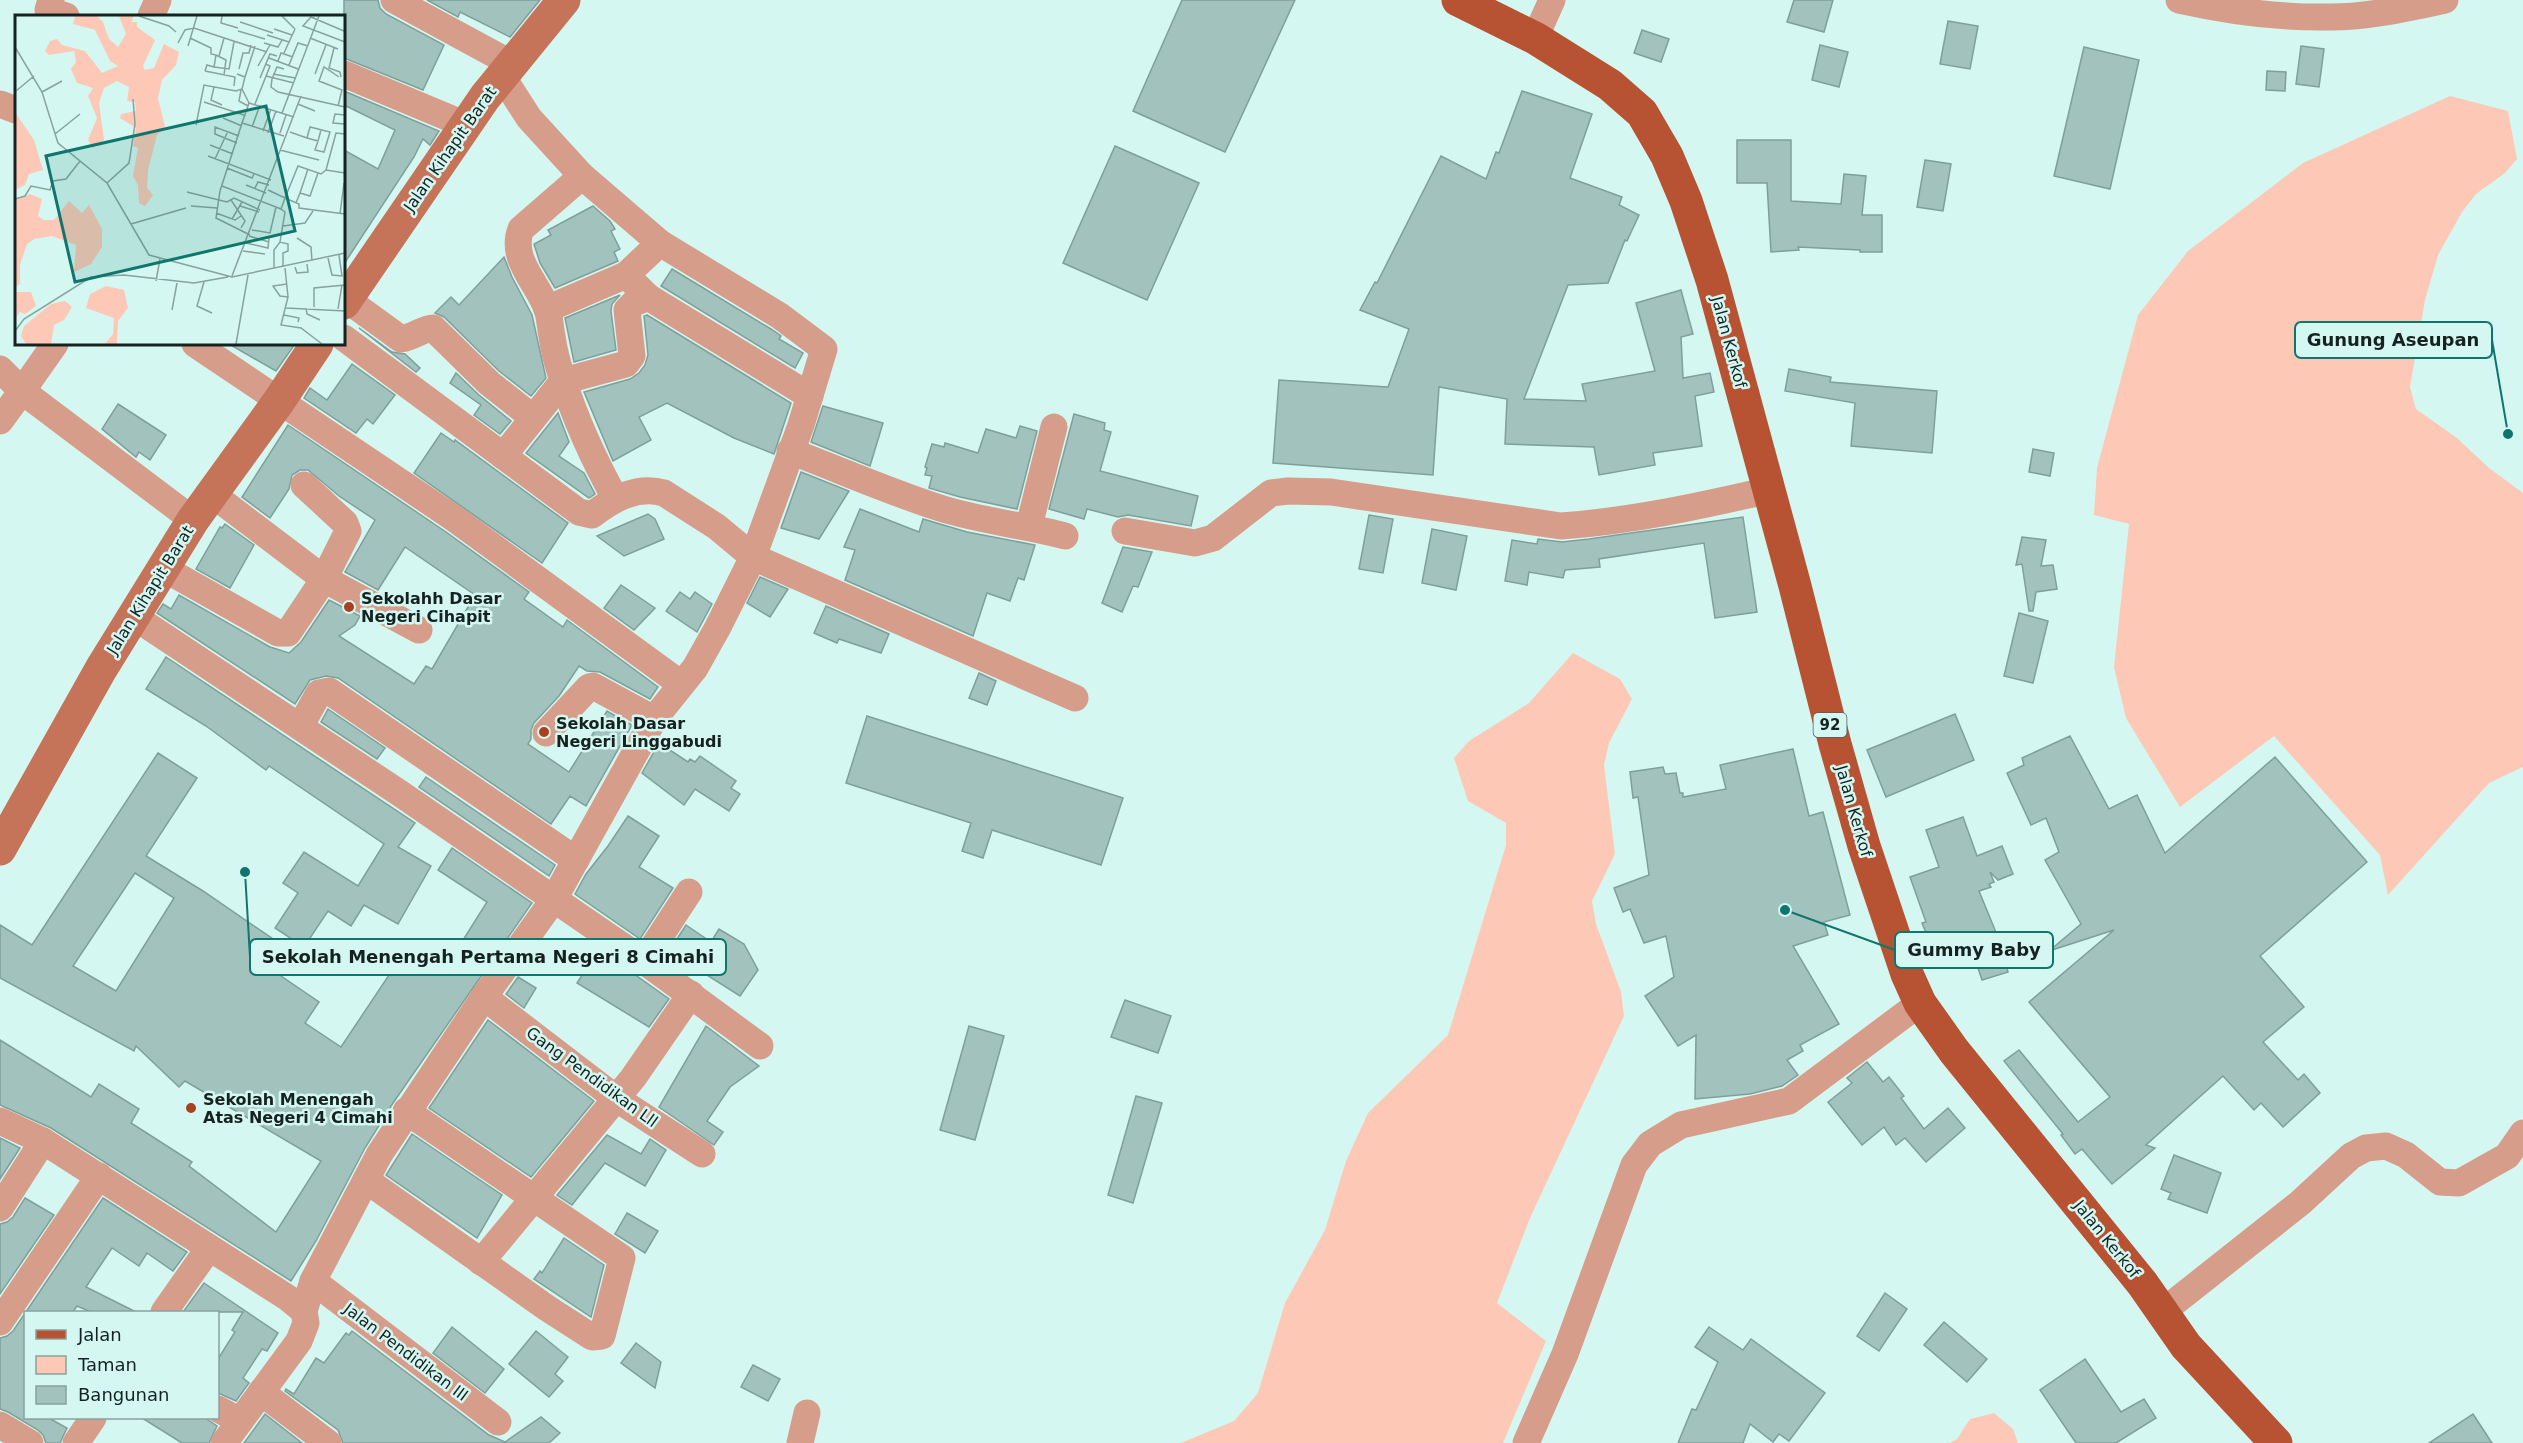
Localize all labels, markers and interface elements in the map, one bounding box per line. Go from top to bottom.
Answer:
inset map [15,15,345,345]
street label: Jalan Kihapit Barat [399,83,500,216]
street label: Jalan Kerkof [1707,293,1750,390]
callout: Gunung Aseupan [2295,322,2492,358]
text: Gunung Aseupan [2307,329,2479,350]
street label: Jalan Kihapit Barat [102,522,197,659]
place label: Sekolahh Dasar Negeri Cihapit [361,589,502,626]
marker: Sekolahh Dasar Negeri Cihapit [342,600,356,614]
road number: 92 [1814,713,1846,737]
place label: Sekolah Dasar Negeri Linggabudi [556,714,722,751]
marker: Sekolah Dasar Negeri Linggabudi [537,725,551,739]
street label: Jalan Kerkof [1832,762,1876,859]
callout: Gummy Baby [1895,932,2053,968]
callout: Sekolah Menengah Pertama Negeri 8 Cimahi [250,939,726,975]
text: Gummy Baby [1907,939,2041,960]
text: Sekolah Menengah Pertama Negeri 8 Cimahi [262,946,714,967]
street label: Gang Pendidikan Lll [523,1023,661,1131]
place label: Sekolah Menengah Atas Negeri 4 Cimahi [203,1090,393,1127]
marker: Sekolah Menengah Atas Negeri 4 Cimahi [184,1101,198,1115]
street label: Jalan Kerkof [2069,1196,2144,1282]
street label: Jalan Pendidikan III [339,1299,472,1405]
legend [24,1311,219,1419]
text: Jalan [77,1324,122,1345]
text: Taman [77,1354,137,1375]
text: Bangunan [78,1384,169,1405]

